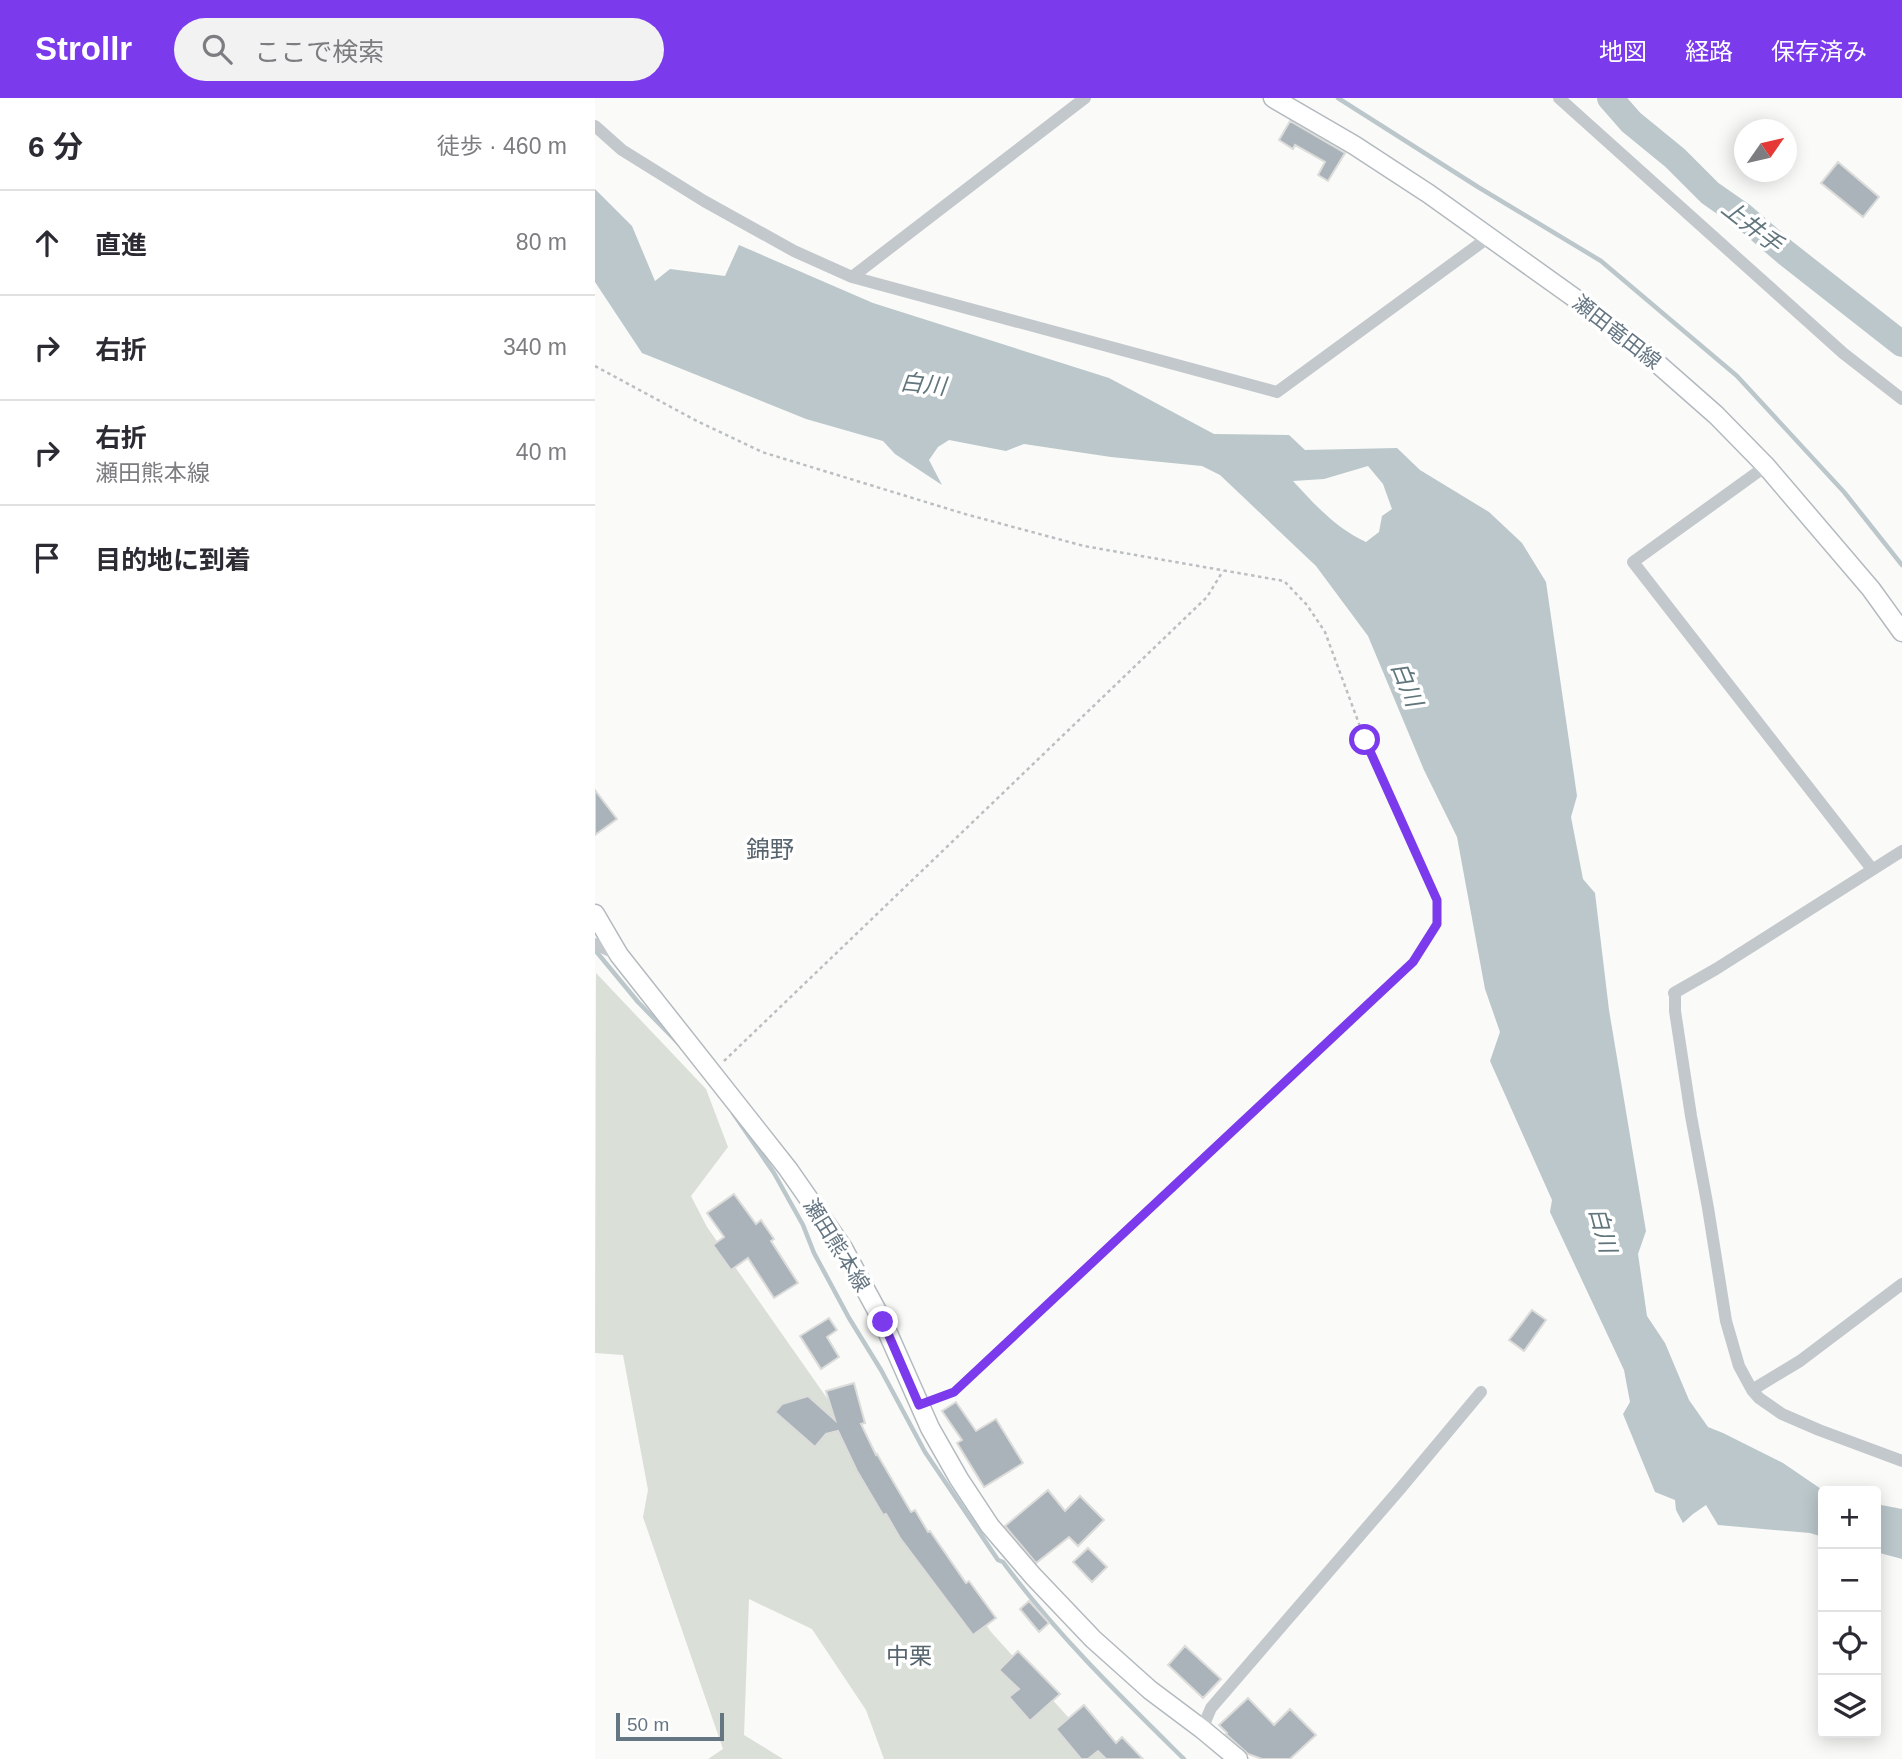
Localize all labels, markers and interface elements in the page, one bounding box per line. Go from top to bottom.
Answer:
search box [174,18,664,81]
text: Strollr [35,30,132,67]
icon: search [198,30,236,68]
text: ここで検索 [254,37,384,67]
text: 地図 [1599,38,1647,65]
text: 経路 [1685,38,1733,65]
text: 保存済み [1771,38,1867,65]
north arrow [1734,119,1797,182]
text: 6 分 [28,130,83,163]
text: 徒歩 · 460 m [437,133,567,159]
water label: 上井手 [1717,195,1789,259]
icon: ahead [28,224,66,262]
text: 80 m [516,229,567,255]
text: 直進 [95,230,147,260]
street label: 瀬田竜田線 [1569,291,1665,373]
icon: right [28,329,66,367]
text: 340 m [503,334,567,360]
text: 右折 [95,335,147,365]
water label: 白川 [899,369,950,400]
text: 右折 [95,423,147,453]
icon: right [28,434,66,472]
text: 40 m [516,439,567,465]
text: 瀬田熊本線 [95,460,210,486]
icon: arrive [28,539,66,577]
text: 目的地に到着 [95,545,251,575]
water label: 白川 [1386,658,1429,713]
route start [1349,724,1380,755]
district label: 錦野 [746,836,794,863]
street label: 瀬田熊本線 [799,1194,875,1296]
water label: 白川 [1584,1204,1622,1258]
route end [867,1306,898,1337]
map controls [1818,1486,1881,1738]
button: + [1818,1486,1881,1549]
button: − [1818,1549,1881,1612]
button: locate [1818,1612,1881,1675]
district label: 中栗 [886,1643,932,1669]
button: layers [1818,1675,1881,1738]
scale bar [616,1710,725,1742]
text: 50 m [627,1714,669,1735]

